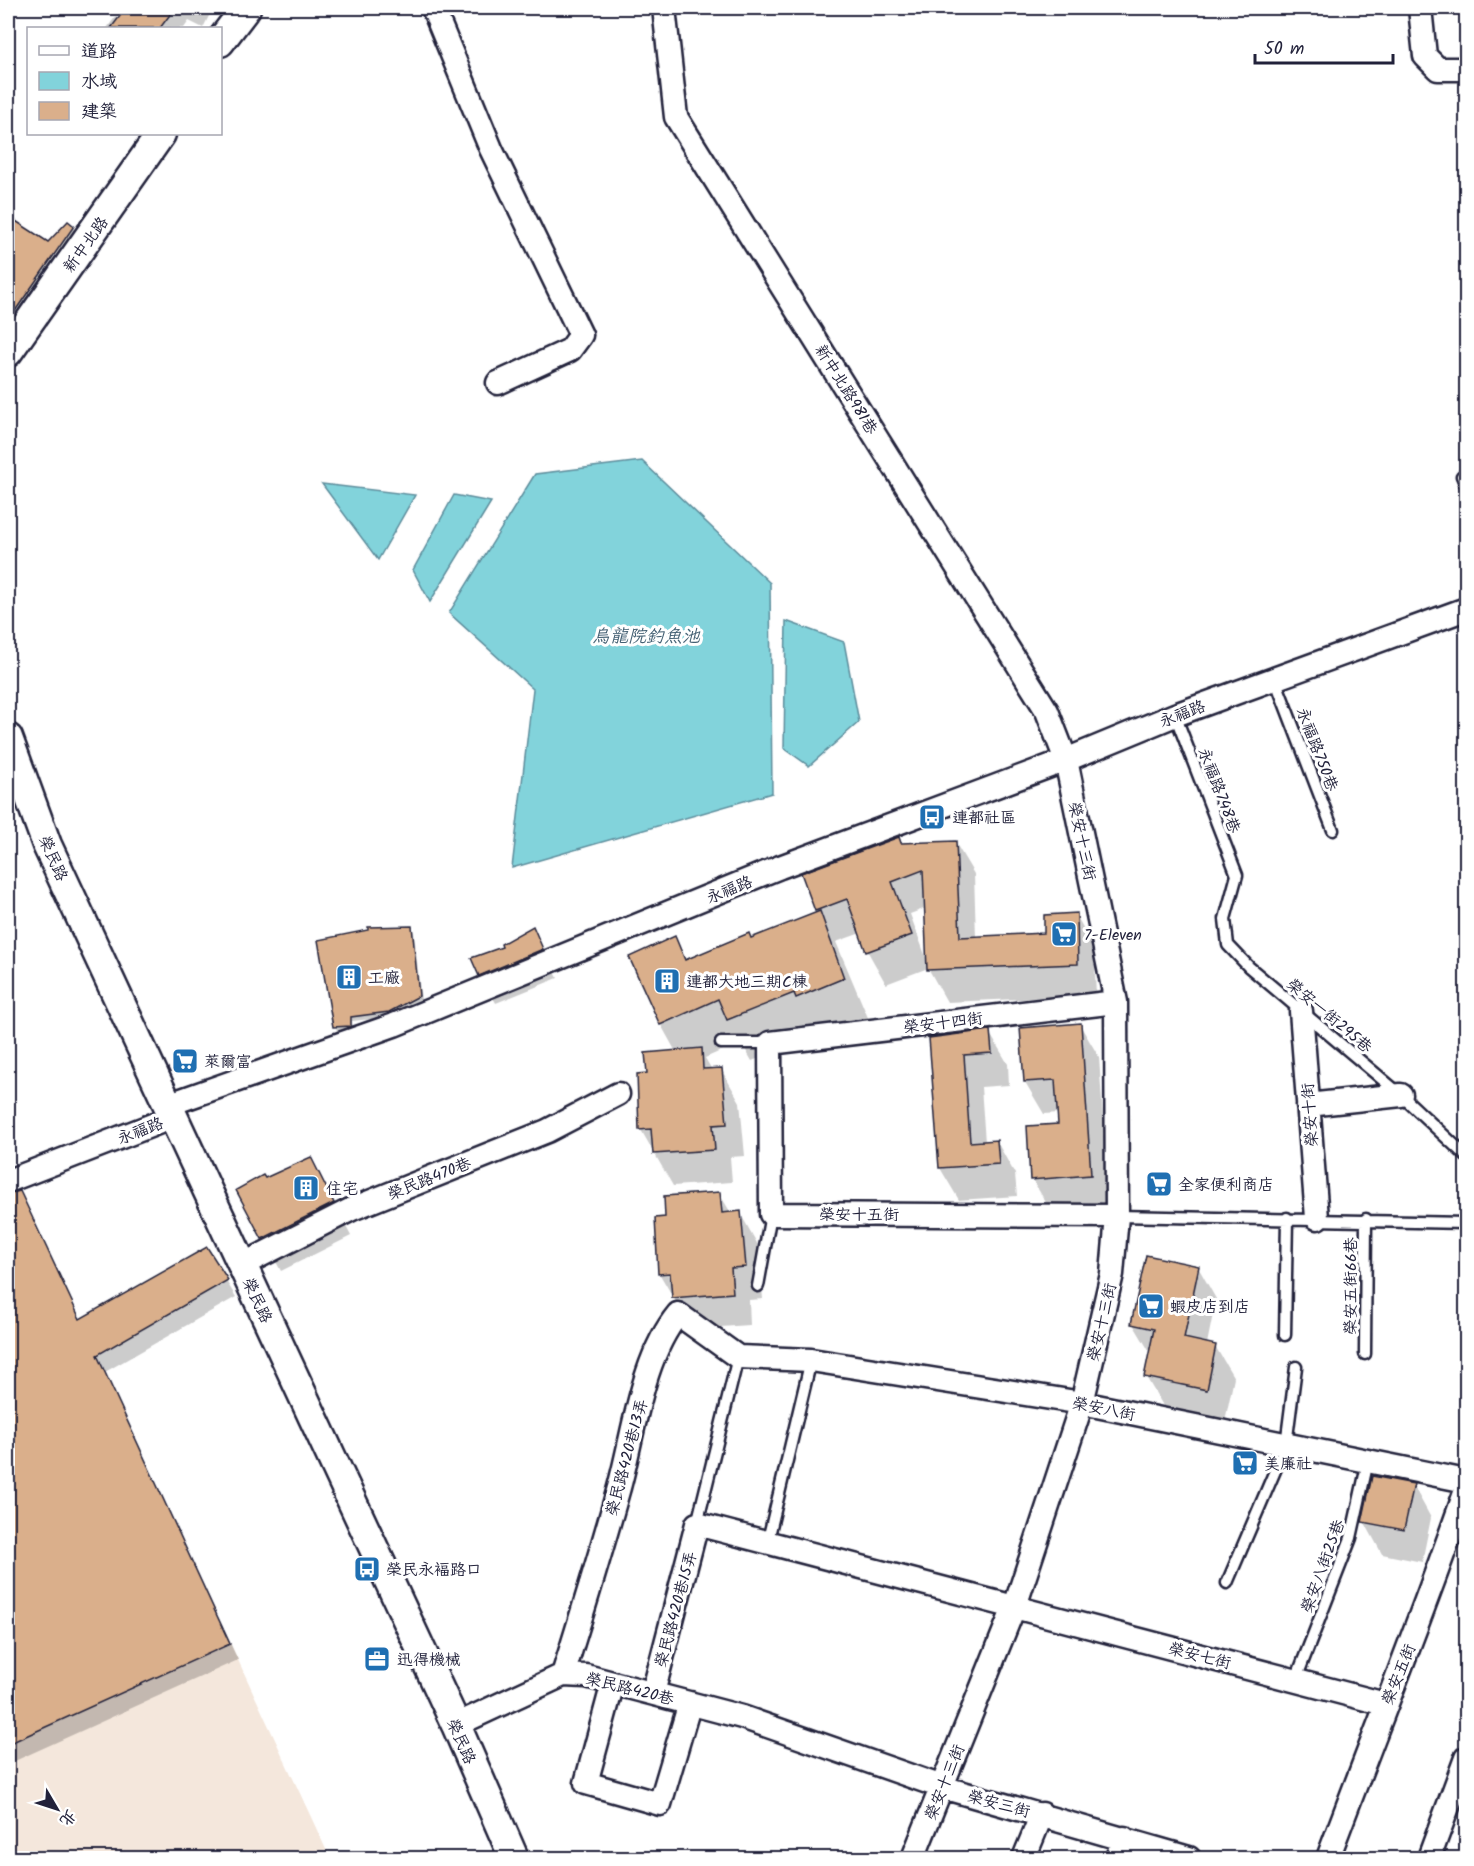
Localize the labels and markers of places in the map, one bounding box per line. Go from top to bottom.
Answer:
bus stop icon: 連都社區 [917,802,947,832]
place label: 連都社區 [952,806,1016,831]
supermarket icon: 7-Eleven [1049,919,1079,949]
place label: 7-Eleven [1084,923,1142,948]
building icon: 工廠 [334,962,364,992]
place label: 工廠 [368,966,400,991]
building icon: 連都大地三期C棟 [652,966,682,996]
place label: 連都大地三期C棟 [686,970,809,995]
supermarket icon: 萊爾富 [170,1046,200,1076]
place label: 萊爾富 [204,1050,252,1075]
supermarket icon: 全家便利商店 [1144,1169,1174,1199]
building icon: 住宅 [291,1173,321,1203]
place label: 全家便利商店 [1178,1173,1274,1198]
place label: 住宅 [326,1177,358,1202]
supermarket icon: 蝦皮店到店 [1136,1291,1166,1321]
place label: 蝦皮店到店 [1170,1295,1250,1320]
supermarket icon: 美廉社 [1230,1448,1260,1478]
place label: 美廉社 [1264,1452,1312,1477]
bus stop icon: 榮民永褔路口 [352,1554,382,1584]
place label: 榮民永褔路口 [386,1558,482,1583]
office icon: 迅得機械 [362,1644,392,1674]
place label: 迅得機械 [397,1648,461,1673]

